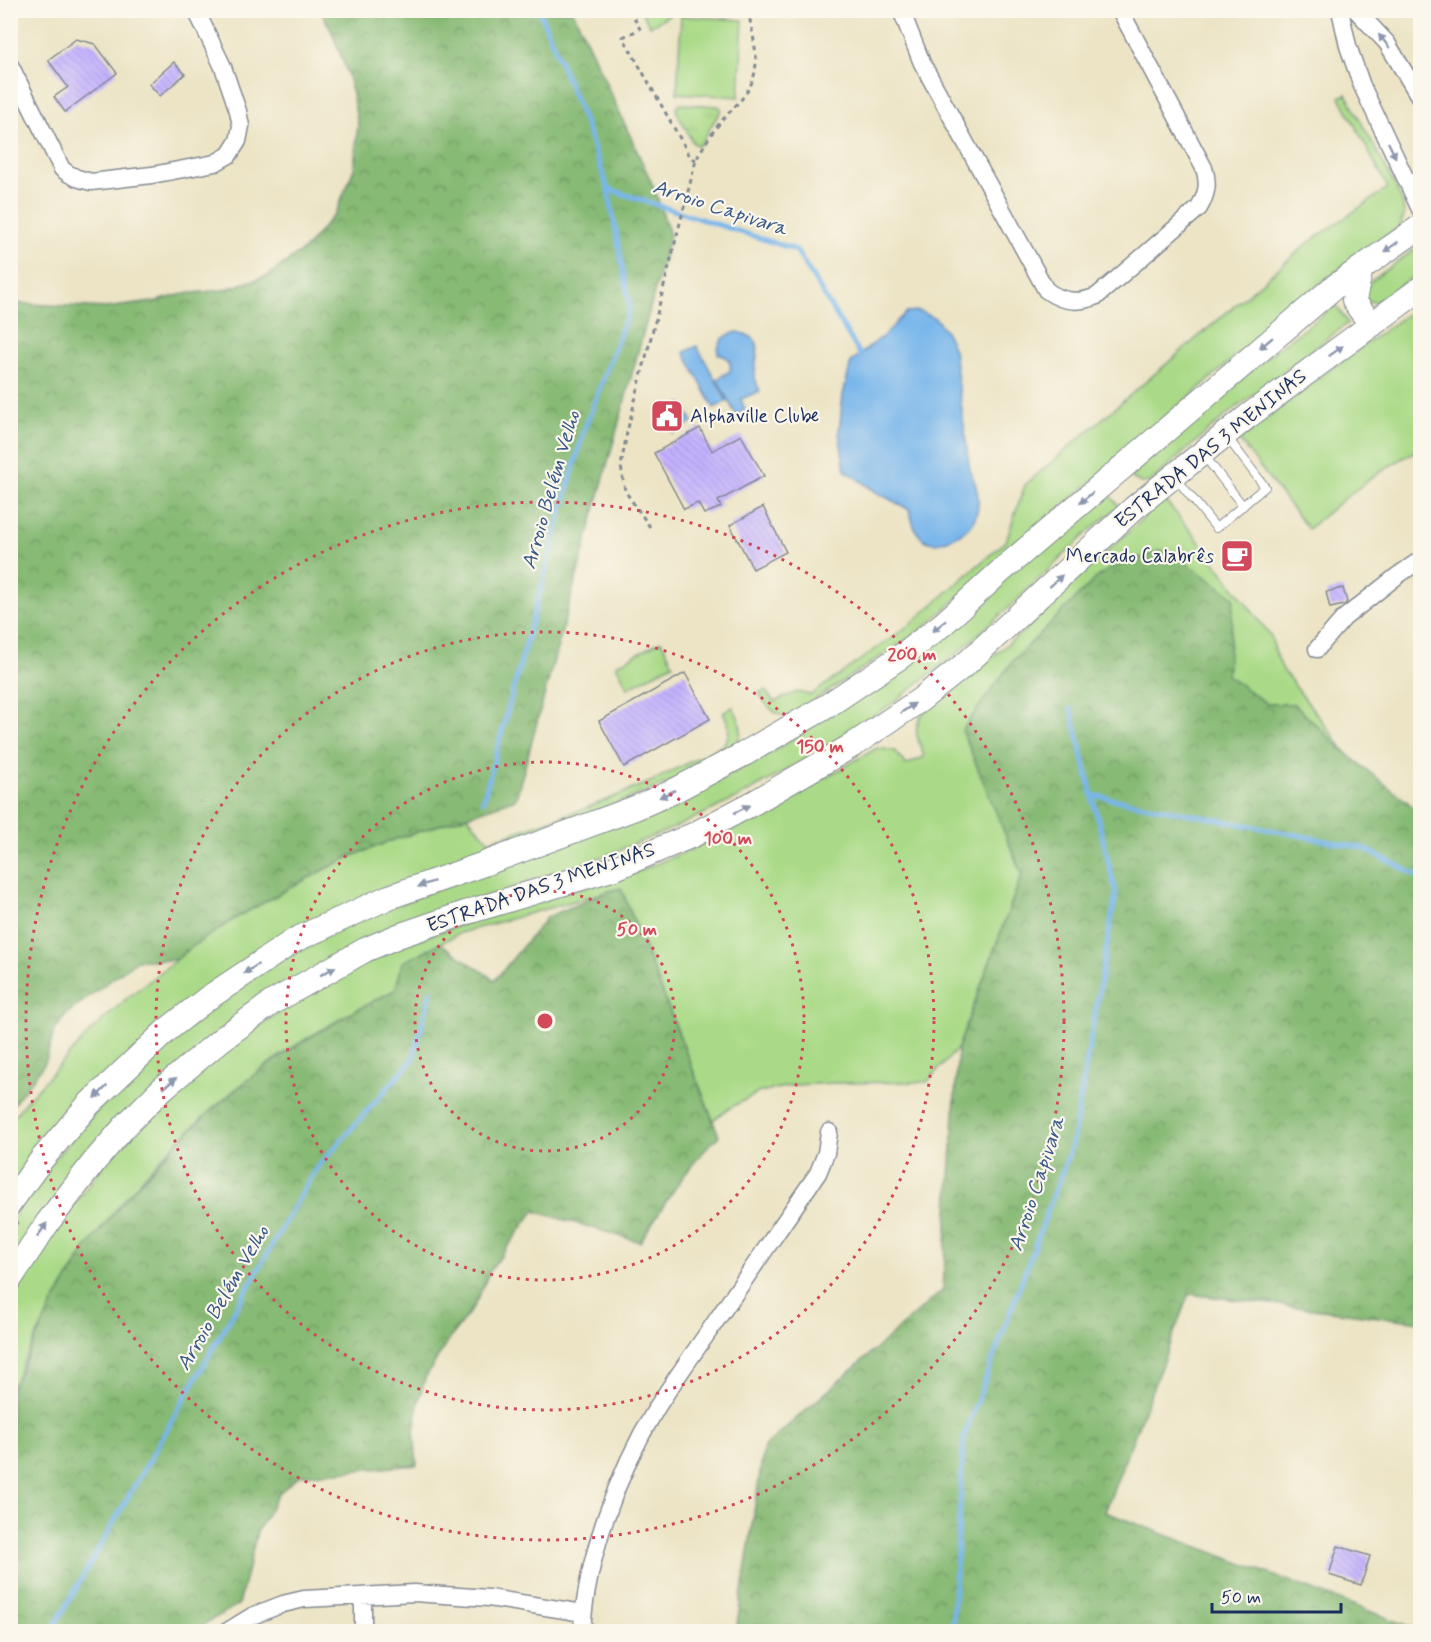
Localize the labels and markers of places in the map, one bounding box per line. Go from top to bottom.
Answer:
public building icon: Alphaville Clube [649,398,685,434]
place label: Alphaville Clube [690,403,819,430]
cafe icon: Mercado Calabrês [1219,538,1255,574]
place label: Mercado Calabrês [1066,543,1214,570]
centre of rings [535,1011,555,1031]

